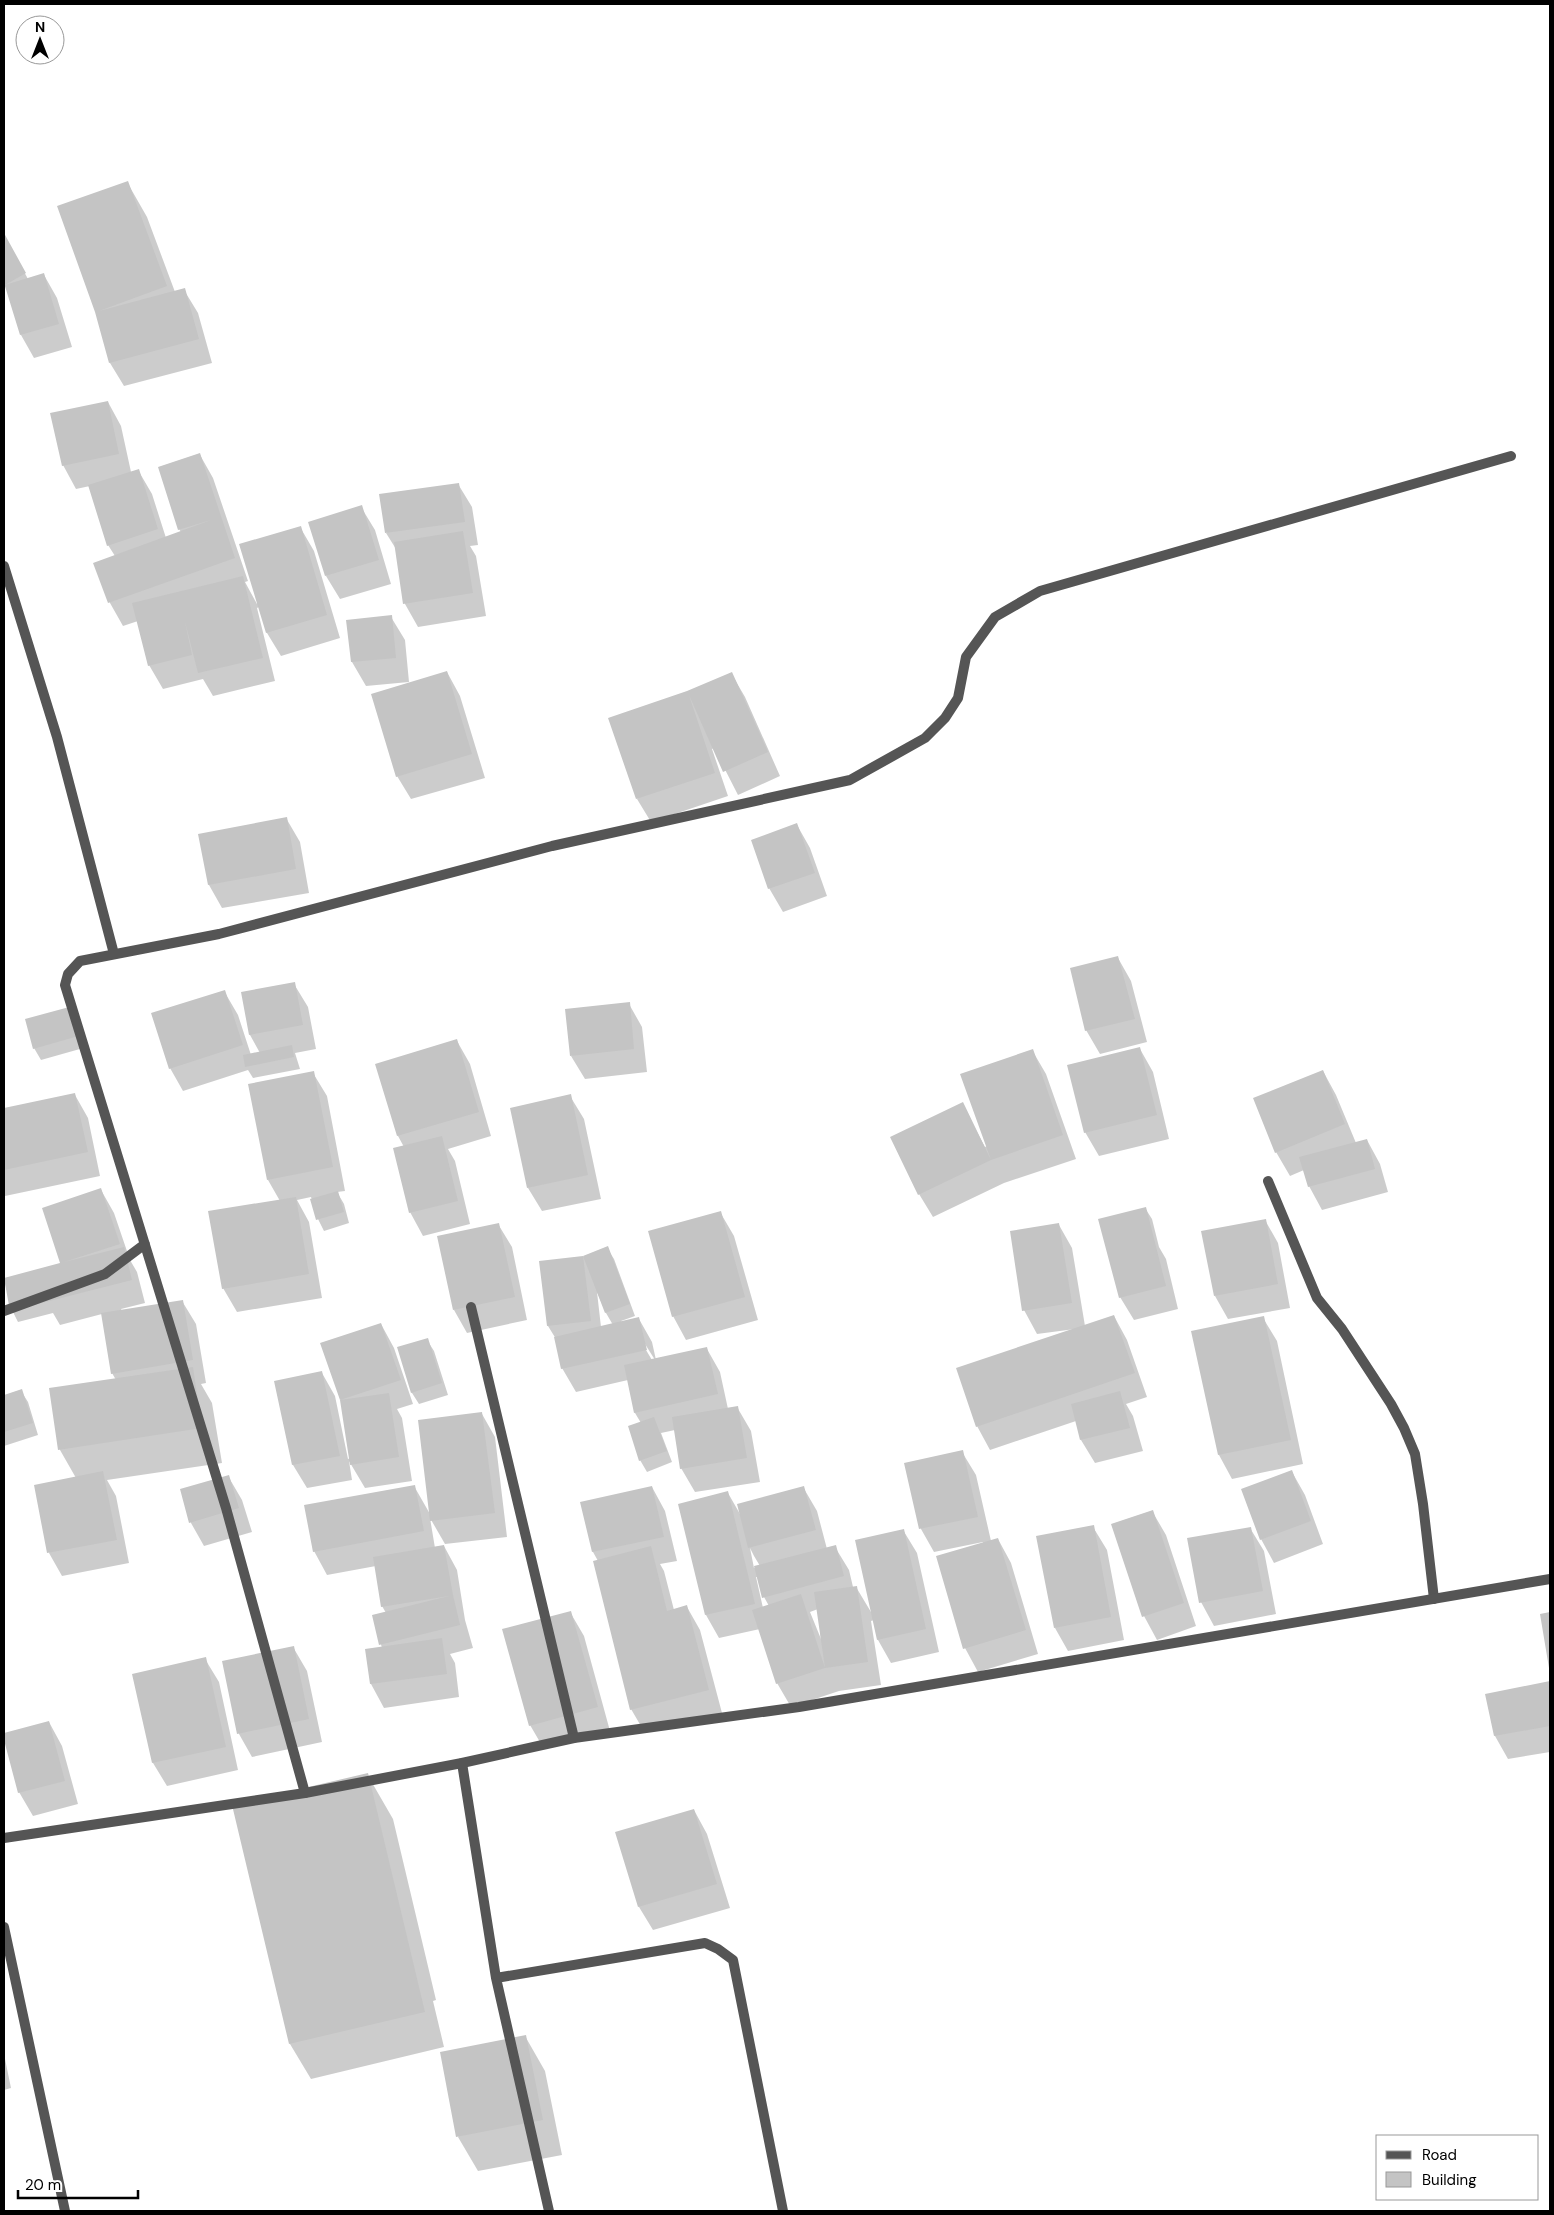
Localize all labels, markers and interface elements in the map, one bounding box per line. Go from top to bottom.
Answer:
north arrow [15,15,65,65]
text: N [35,18,45,36]
legend [1376,2135,1539,2200]
text: Road [1422,2145,1457,2165]
scale bar [18,2168,138,2200]
text: Building [1422,2170,1477,2190]
text: 20 m [25,2175,61,2195]

